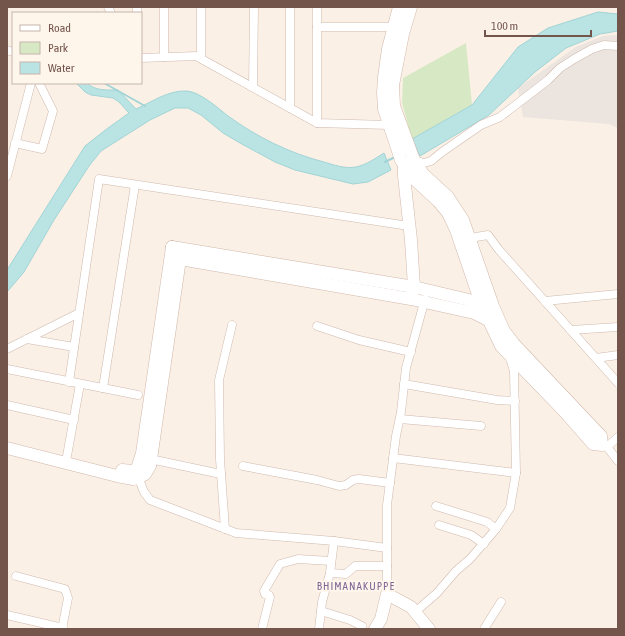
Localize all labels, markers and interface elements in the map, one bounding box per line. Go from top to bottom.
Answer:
legend [12,12,142,84]
scale bar [485,12,591,38]
text: 100 m [491,19,518,33]
text: Road [48,21,71,35]
text: Park [48,41,69,55]
text: Water [48,61,75,75]
district label: BHIMANAKUPPE [317,580,395,592]

